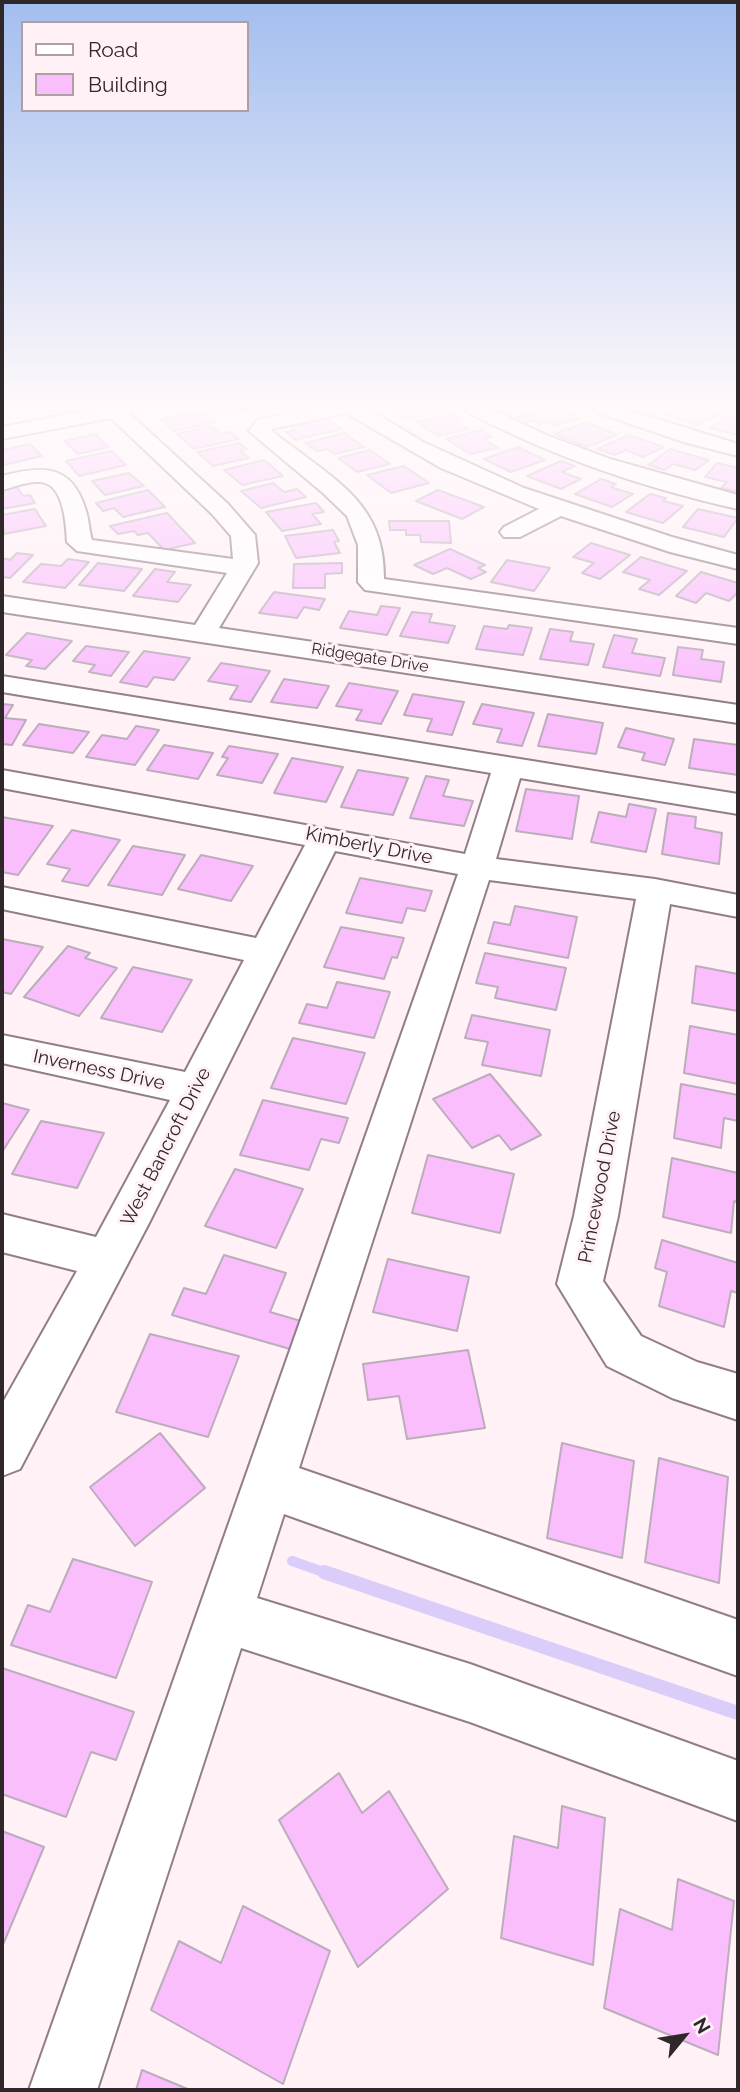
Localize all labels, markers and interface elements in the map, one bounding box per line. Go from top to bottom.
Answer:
legend [21,21,248,112]
text: Road [88,37,138,62]
text: Building [88,72,168,97]
street label: Ridgegate Drive [310,639,430,677]
street label: Kimberly Drive [304,823,434,869]
street label: Inverness Drive [31,1045,167,1095]
street label: West Bancroft Drive [116,1064,216,1230]
street label: Princewood Drive [574,1109,626,1265]
north arrow [649,2001,719,2071]
text: N [689,2014,715,2037]

